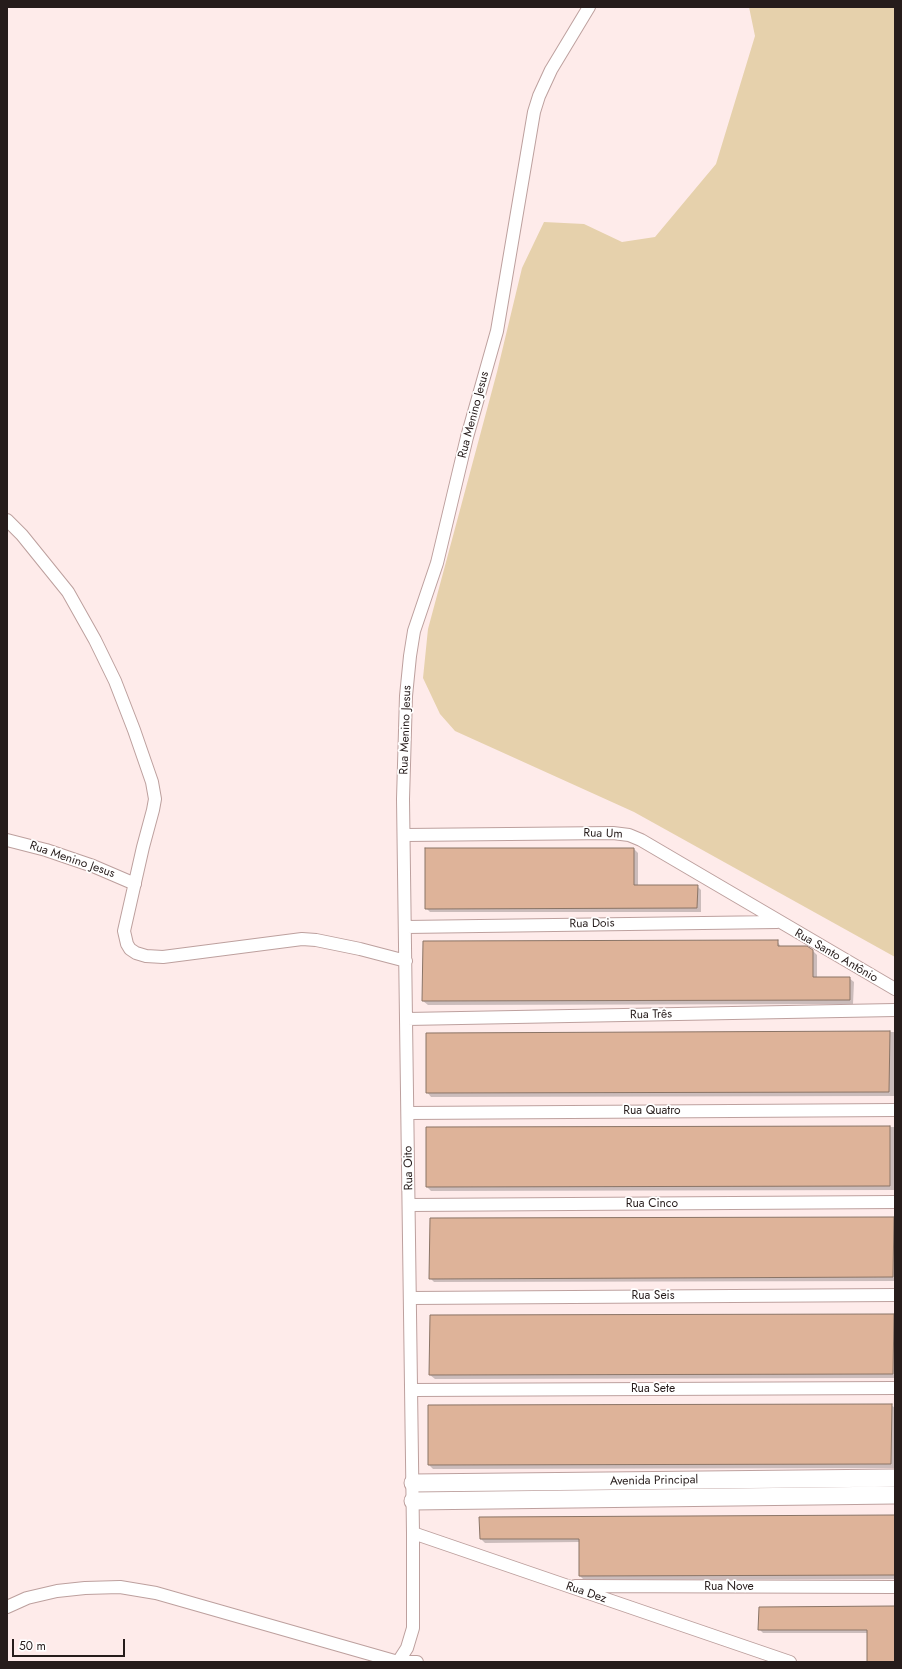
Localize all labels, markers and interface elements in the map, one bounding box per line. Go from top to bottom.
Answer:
street label: Rua Menino Jesus [456,370,492,460]
street label: Rua Menino Jesus [397,685,415,775]
street label: Rua Um [583,826,623,842]
street label: Rua Menino Jesus [27,839,117,881]
street label: Rua Dois [569,916,615,932]
street label: Rua Santo Antônio [792,926,880,986]
street label: Rua Três [630,1007,672,1023]
street label: Rua Quatro [623,1104,681,1118]
street label: Rua Oito [401,1146,417,1190]
street label: Rua Cinco [626,1197,678,1211]
street label: Rua Seis [631,1289,675,1303]
street label: Rua Sete [631,1382,675,1396]
street label: Avenida Principal [610,1473,698,1489]
street label: Rua Dez [564,1579,608,1607]
street label: Rua Nove [704,1580,754,1594]
scale bar [14,1631,127,1657]
text: 50 m [19,1637,46,1655]

